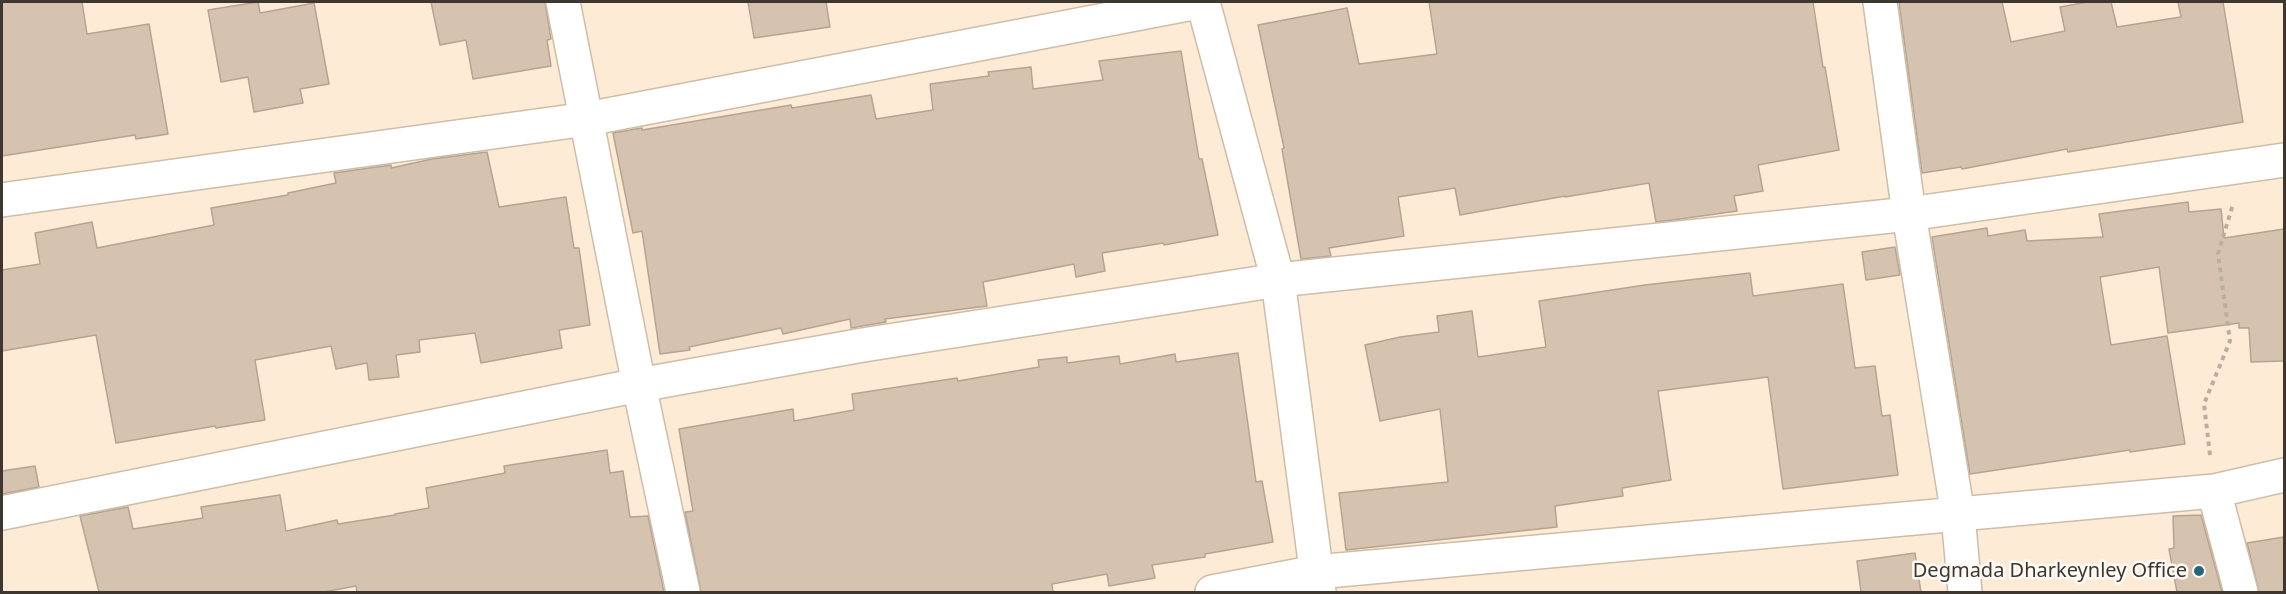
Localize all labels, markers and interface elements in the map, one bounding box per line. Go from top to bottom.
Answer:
place label: Degmada Dharkeynley Office [1913,559,2187,583]
marker: Degmada Dharkeynley Office [2192,564,2206,578]

